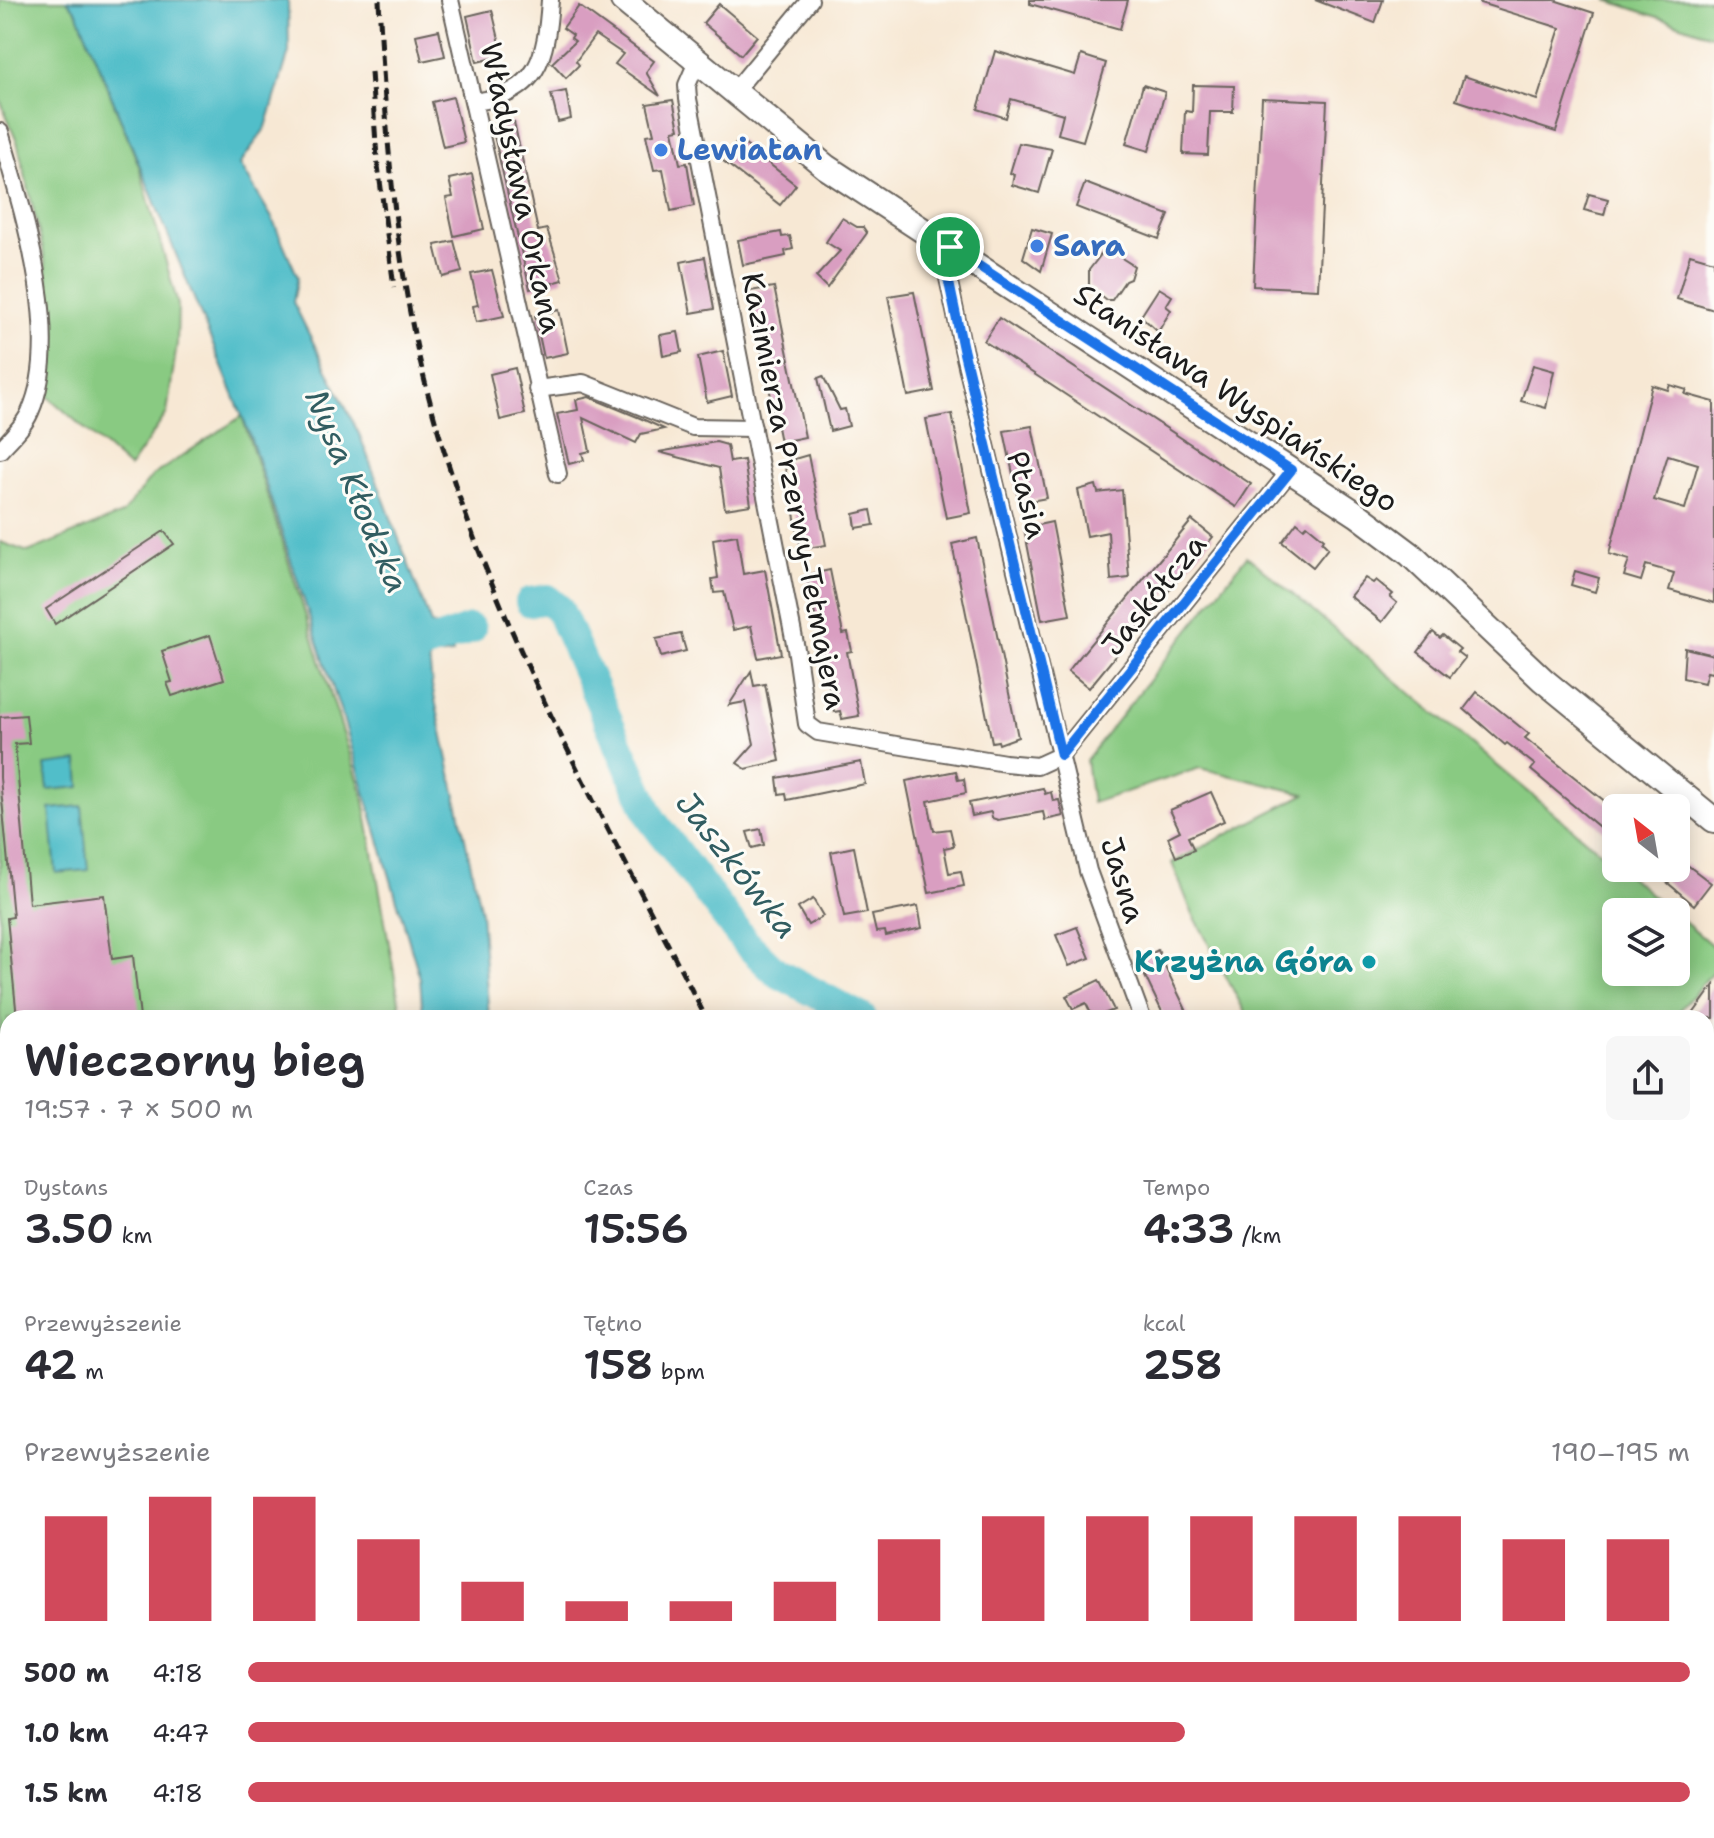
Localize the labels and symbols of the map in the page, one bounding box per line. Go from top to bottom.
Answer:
street label: Władysława Orkana [471,39,572,338]
place label: Lewiatan [677,129,822,170]
marker: Lewiatan [652,141,670,159]
pin [916,213,984,281]
place label: Sara [1053,225,1126,266]
marker: Sara [1028,237,1046,255]
street label: Kazimierza Przerwy-Tetmajera [732,269,857,713]
street label: Stanisława Wyspiańskiego [1066,273,1407,522]
water label: Nysa Kłodzka [295,382,420,599]
street label: Ptasia [997,447,1058,543]
street label: Jaskółcza [1092,525,1216,664]
water label: Jaszkówka [666,782,808,947]
north arrow [1602,794,1690,882]
street label: Jasna [1091,832,1156,928]
place label: Krzyżna Góra [1134,941,1353,982]
marker: Krzyżna Góra [1360,953,1378,971]

